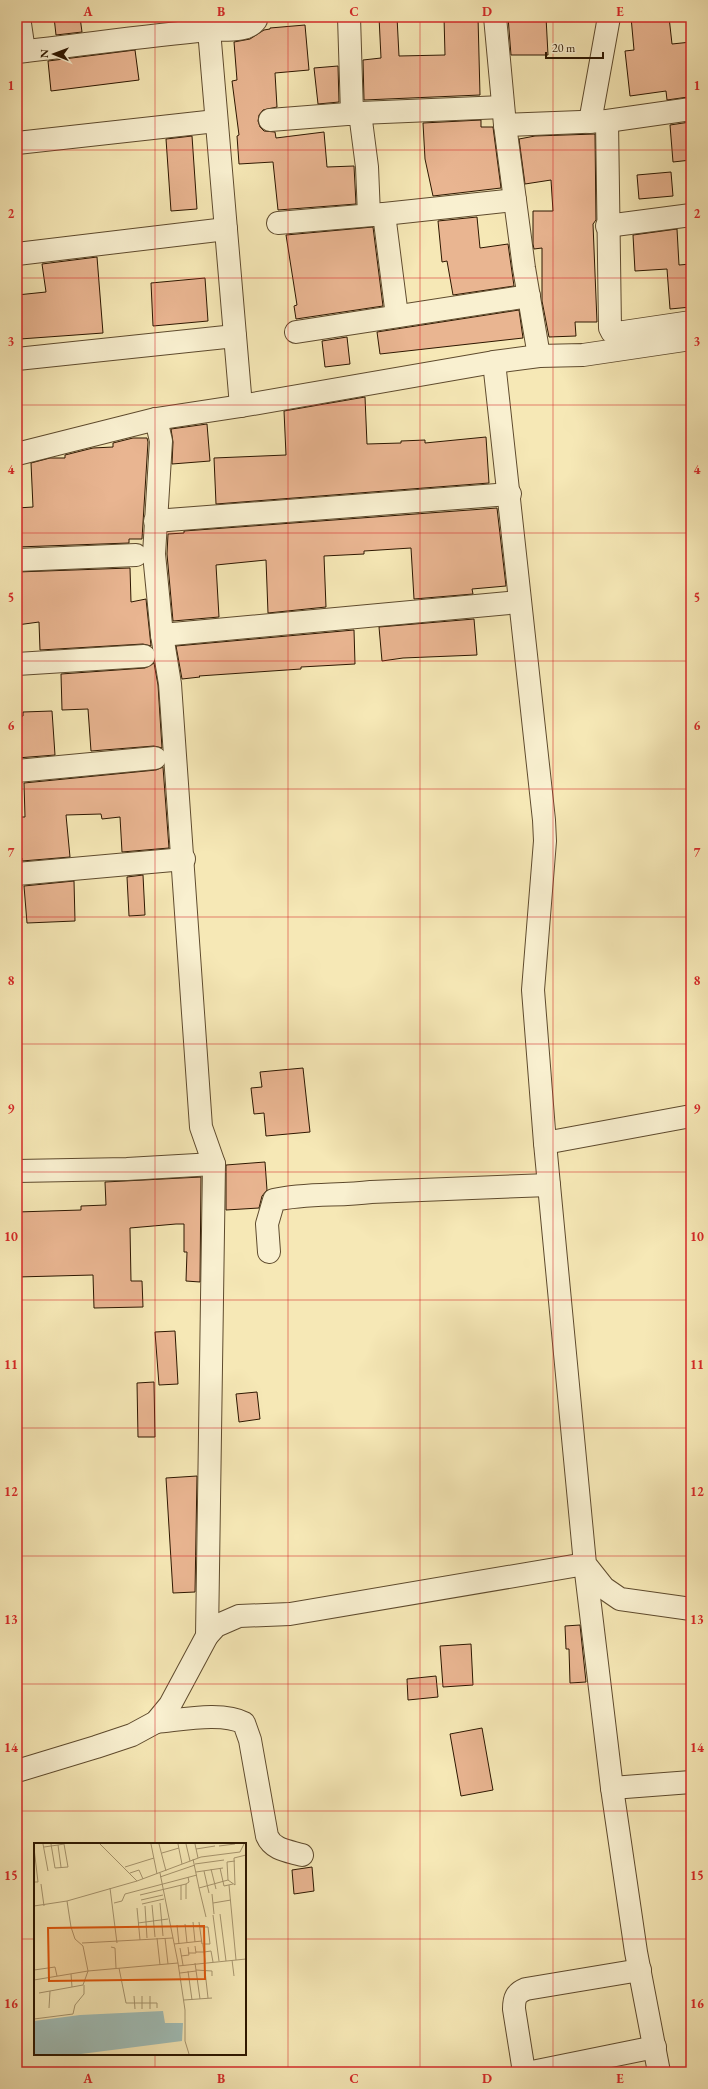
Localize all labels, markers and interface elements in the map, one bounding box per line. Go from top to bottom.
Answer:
text: A [82,3,93,20]
text: B [217,3,225,20]
text: C [349,3,359,20]
text: D [482,3,492,20]
text: E [616,3,624,20]
north arrow [34,34,74,74]
scale bar [546,34,603,60]
text: 20 m [552,40,576,56]
text: N [37,49,51,58]
text: 1 [8,77,15,94]
text: 1 [694,77,701,94]
text: 2 [8,205,15,222]
text: 2 [694,205,701,222]
text: 3 [8,333,15,350]
text: 3 [694,333,701,350]
text: 4 [8,461,15,478]
text: 4 [694,461,701,478]
text: 5 [8,589,14,606]
text: 5 [694,589,700,606]
text: 6 [8,717,15,734]
text: 6 [694,717,701,734]
text: 7 [8,844,15,861]
text: 7 [694,844,701,861]
text: 8 [8,972,15,989]
text: 8 [694,972,701,989]
text: 9 [8,1100,15,1117]
text: 9 [694,1100,701,1117]
text: 10 [4,1228,18,1245]
text: 10 [690,1228,704,1245]
text: 11 [4,1356,18,1373]
text: 11 [690,1356,704,1373]
text: 12 [4,1483,18,1500]
text: 12 [690,1483,704,1500]
text: 13 [4,1611,18,1628]
text: 13 [690,1611,704,1628]
text: 14 [4,1739,18,1756]
text: 14 [690,1739,704,1756]
inset map [34,1843,246,2055]
text: 15 [4,1867,18,1884]
text: 15 [690,1867,704,1884]
text: 16 [4,1995,18,2012]
text: 16 [690,1995,704,2012]
text: A [82,2070,93,2087]
text: B [217,2070,225,2087]
text: C [349,2070,359,2087]
text: D [482,2070,492,2087]
text: E [616,2070,624,2087]

